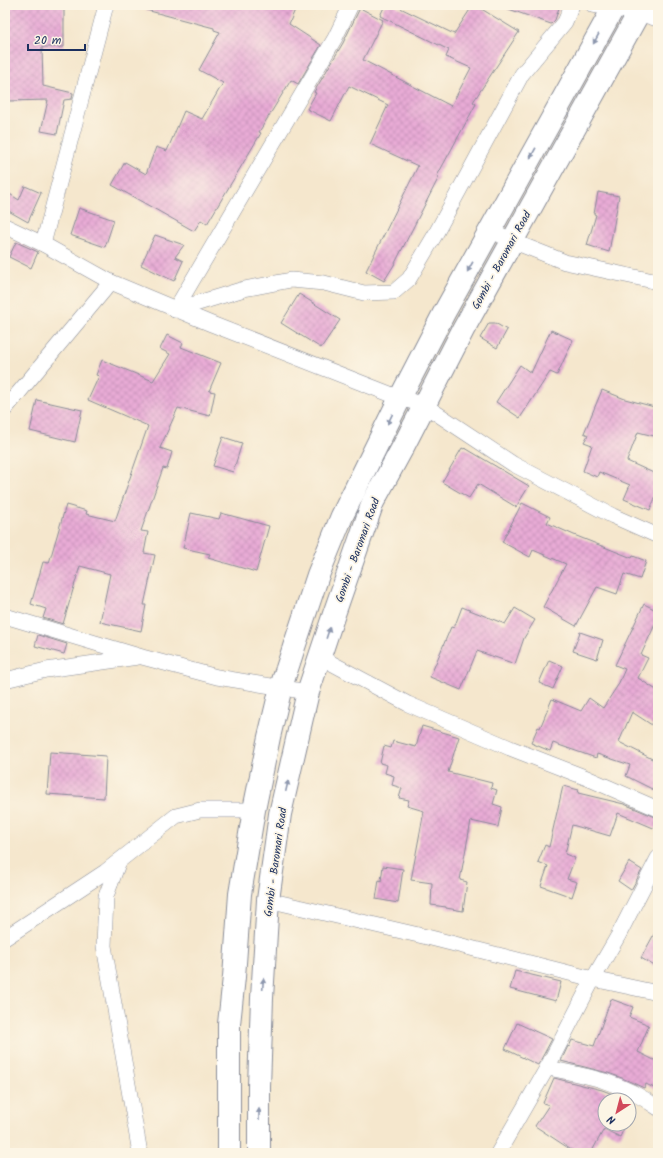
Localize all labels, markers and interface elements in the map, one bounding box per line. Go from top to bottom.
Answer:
scale bar [28,26,85,52]
text: 20 m [34,31,62,50]
one-way arrow [593,33,600,45]
one-way arrow [530,147,537,159]
street label: Gombi - Baromari Road [467,208,537,313]
one-way arrow [467,261,474,273]
one-way arrow [387,413,393,424]
street label: Gombi - Baromari Road [331,495,385,605]
one-way arrow [325,627,331,639]
one-way arrow [284,780,290,792]
street label: Gombi - Baromari Road [259,806,293,918]
one-way arrow [259,978,266,990]
north arrow [597,1092,637,1132]
one-way arrow [256,1107,262,1120]
text: N [604,1110,620,1129]

